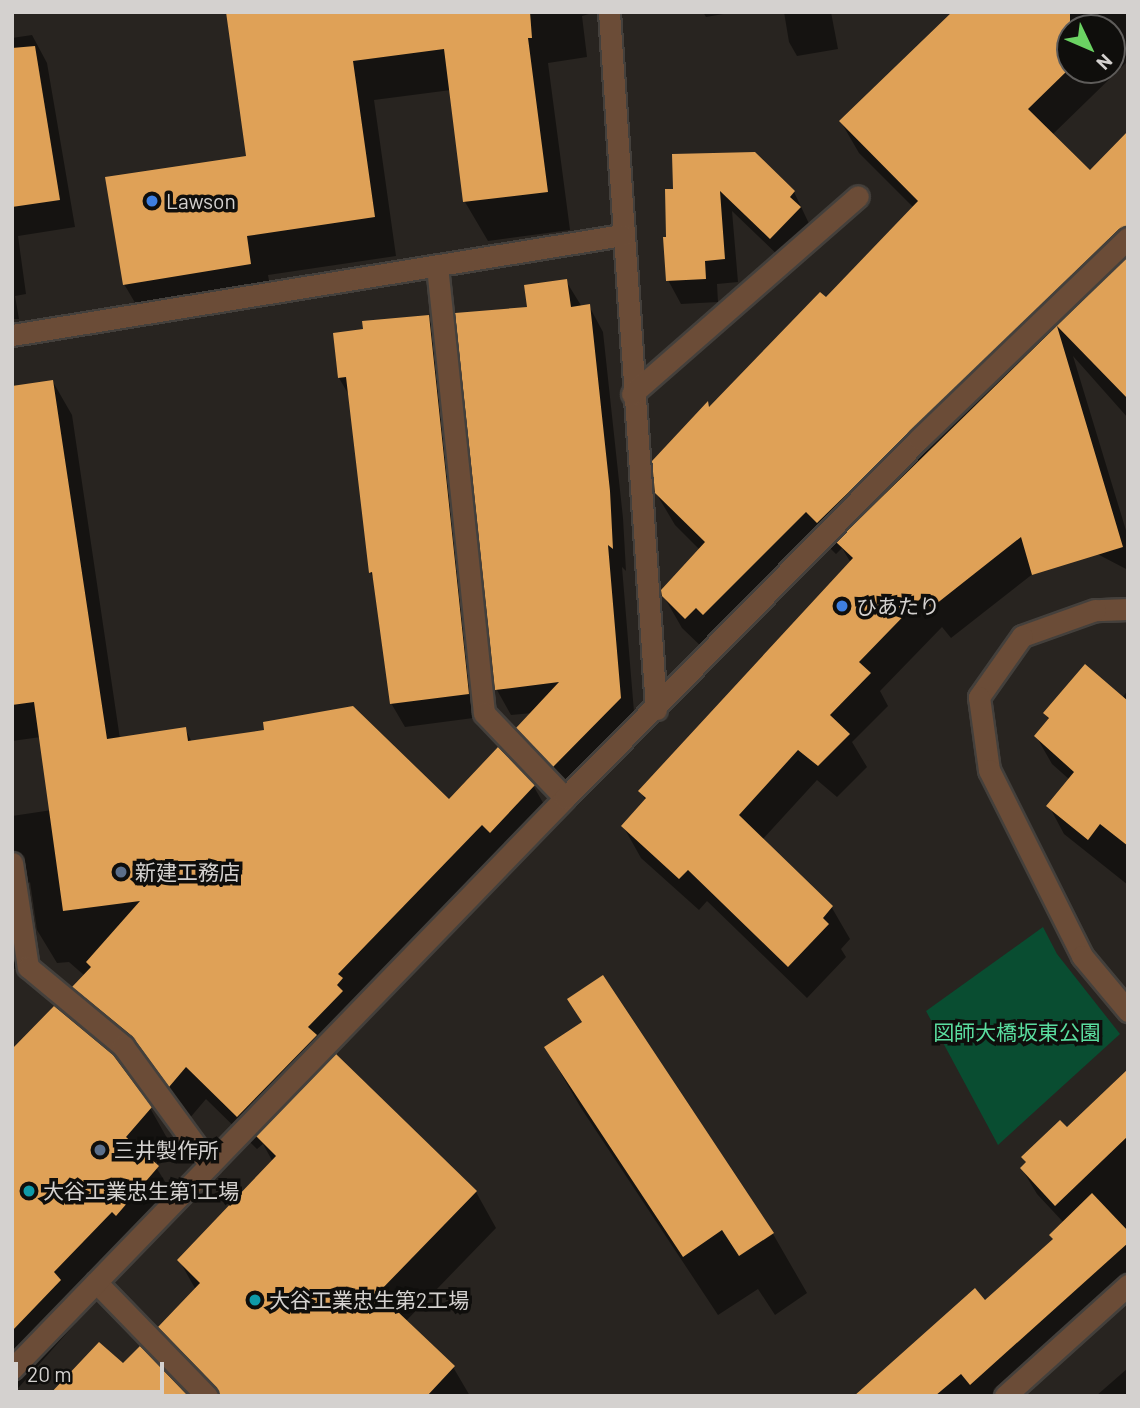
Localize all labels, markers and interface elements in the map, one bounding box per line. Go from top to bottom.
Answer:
north arrow [1056,14,1126,84]
text: N [1092,50,1118,75]
place label: Lawson [166,188,236,214]
marker: Lawson [144,193,160,209]
place label: ひあたり [856,593,940,619]
marker: ひあたり [834,598,850,614]
place label: 新建工務店 [135,859,240,885]
marker: 新建工務店 [113,864,129,880]
park label: 図師大橋坂東公園 [933,1019,1101,1045]
place label: 三井製作所 [114,1137,219,1163]
marker: 三井製作所 [92,1142,108,1158]
place label: 大谷工業忠生第1工場 [43,1178,239,1204]
marker: 大谷工業忠生第1工場 [21,1183,37,1199]
place label: 大谷工業忠生第2工場 [269,1287,469,1313]
marker: 大谷工業忠生第2工場 [247,1292,263,1308]
scale bar [18,1348,168,1392]
text: 20 m [27,1361,72,1386]

